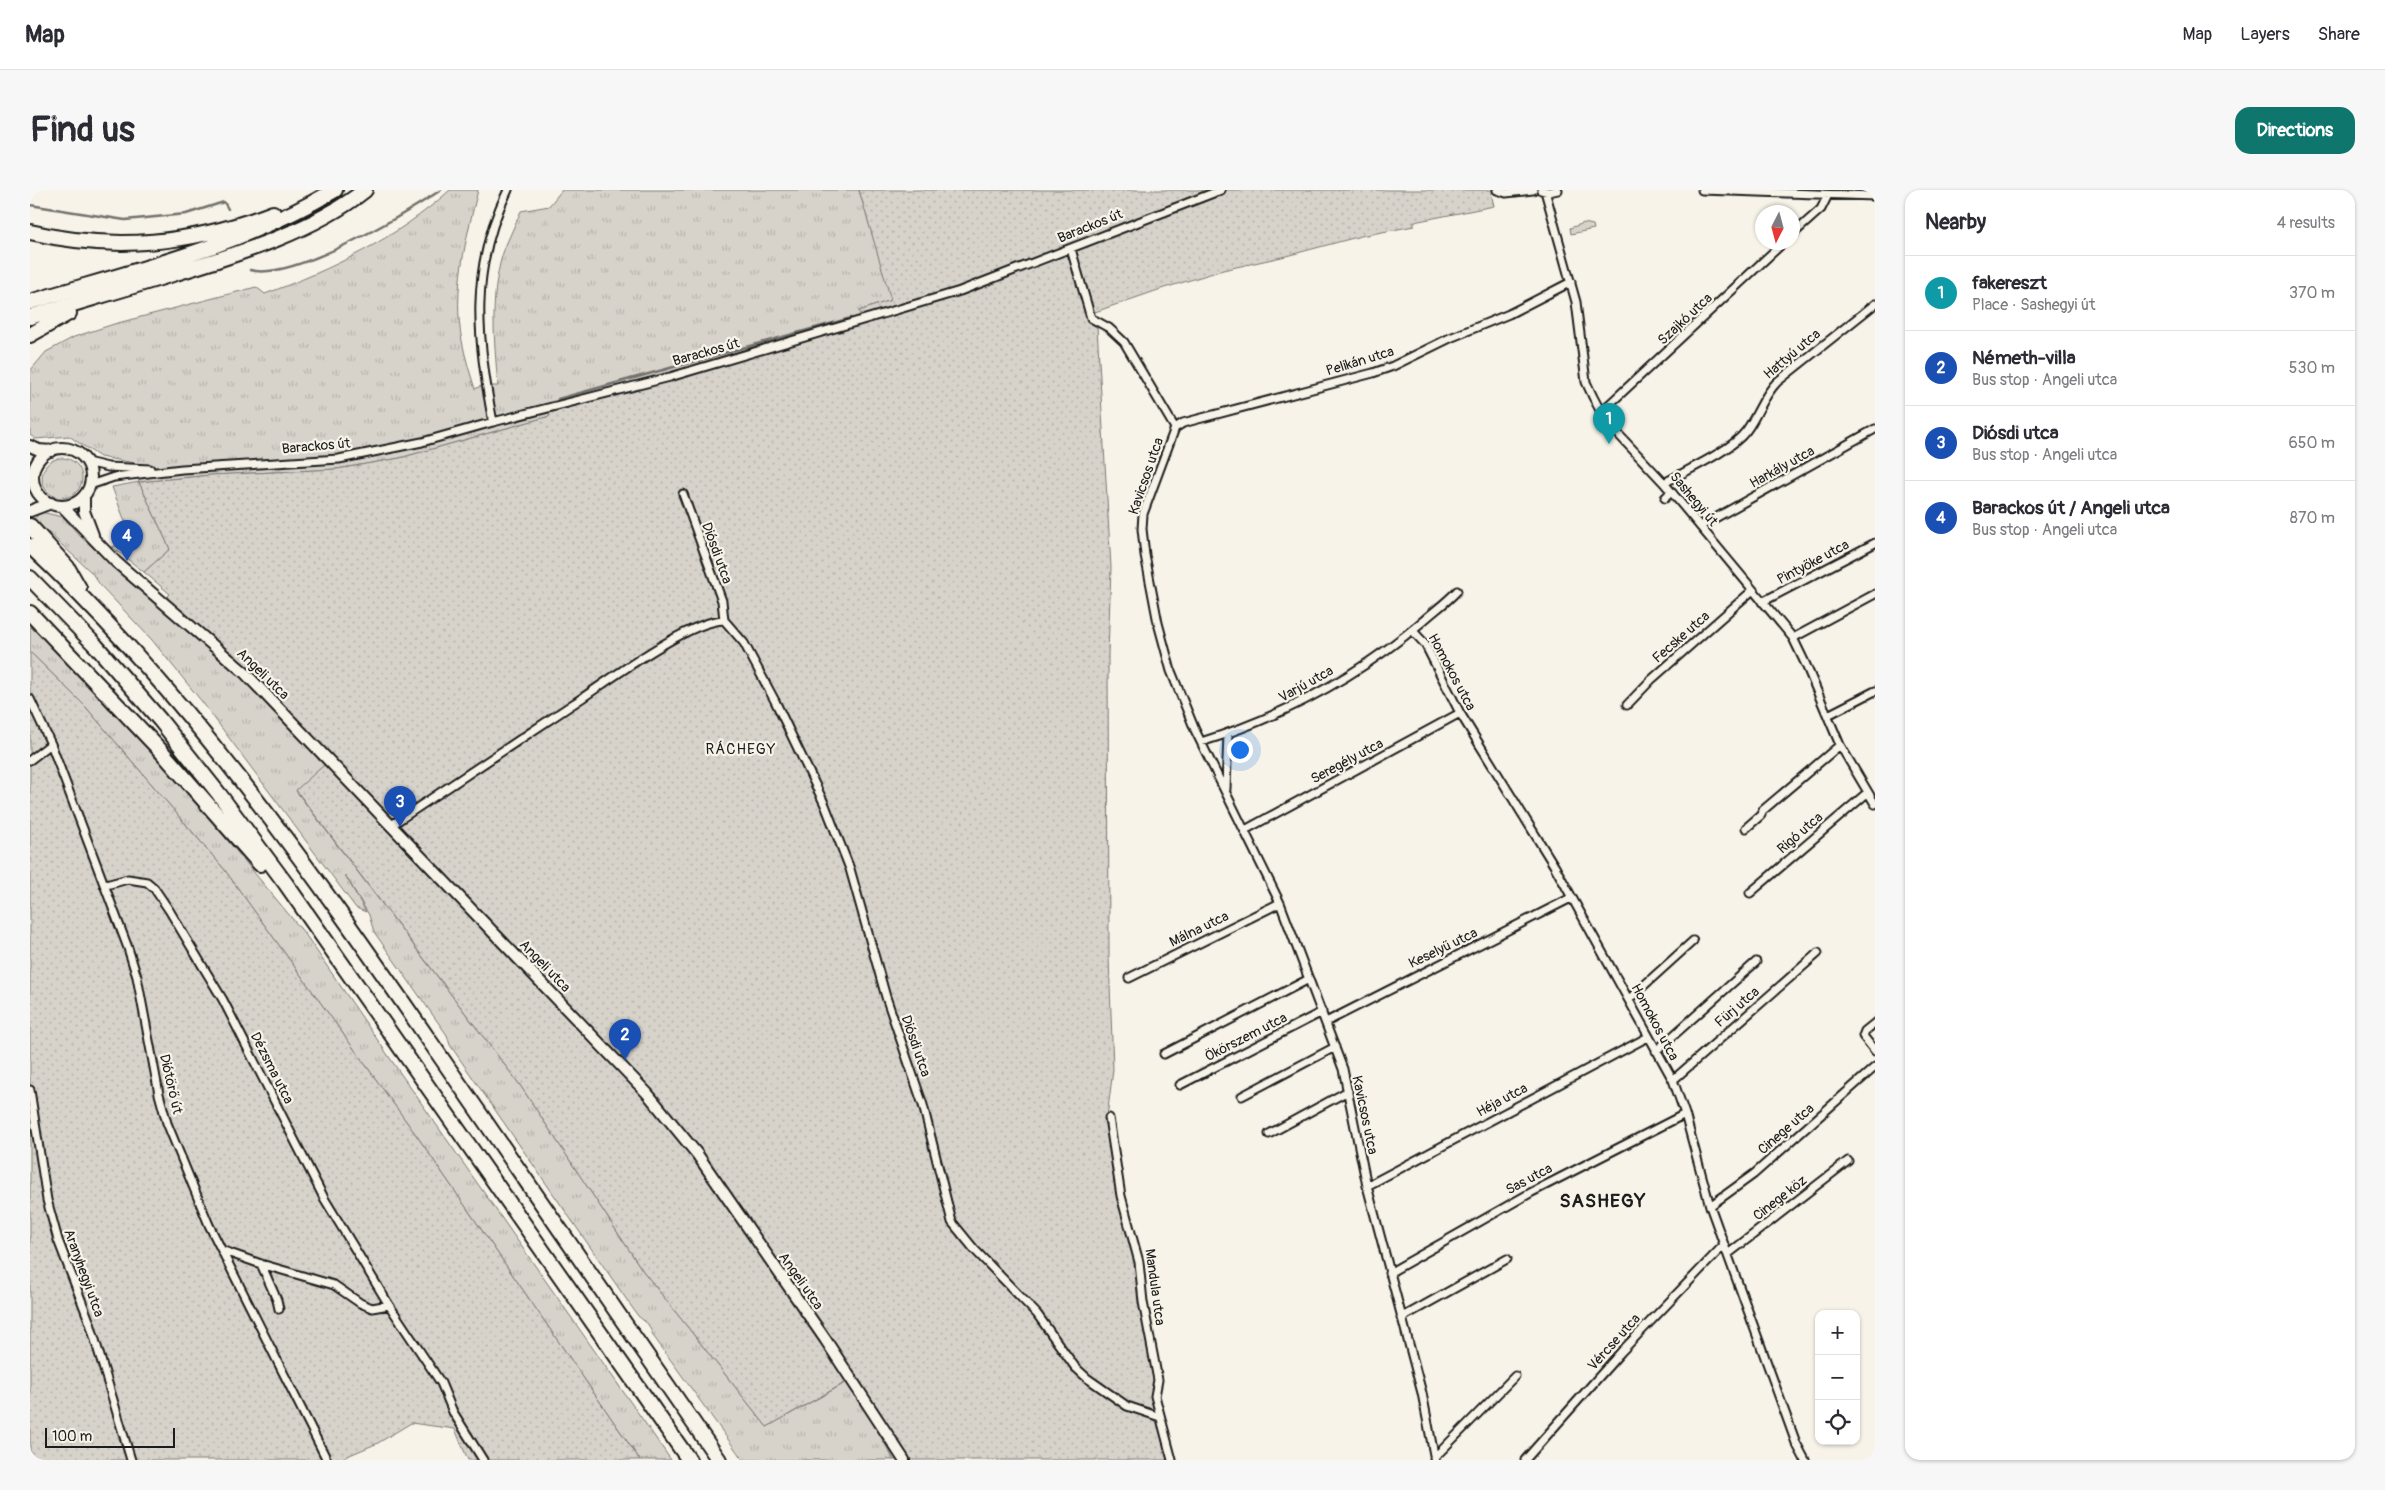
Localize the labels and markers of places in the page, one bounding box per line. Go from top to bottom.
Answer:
pin: 1 [1593,403,1625,444]
pin: 4 [111,520,143,561]
pin: 3 [384,786,416,827]
pin: 2 [609,1019,641,1060]

